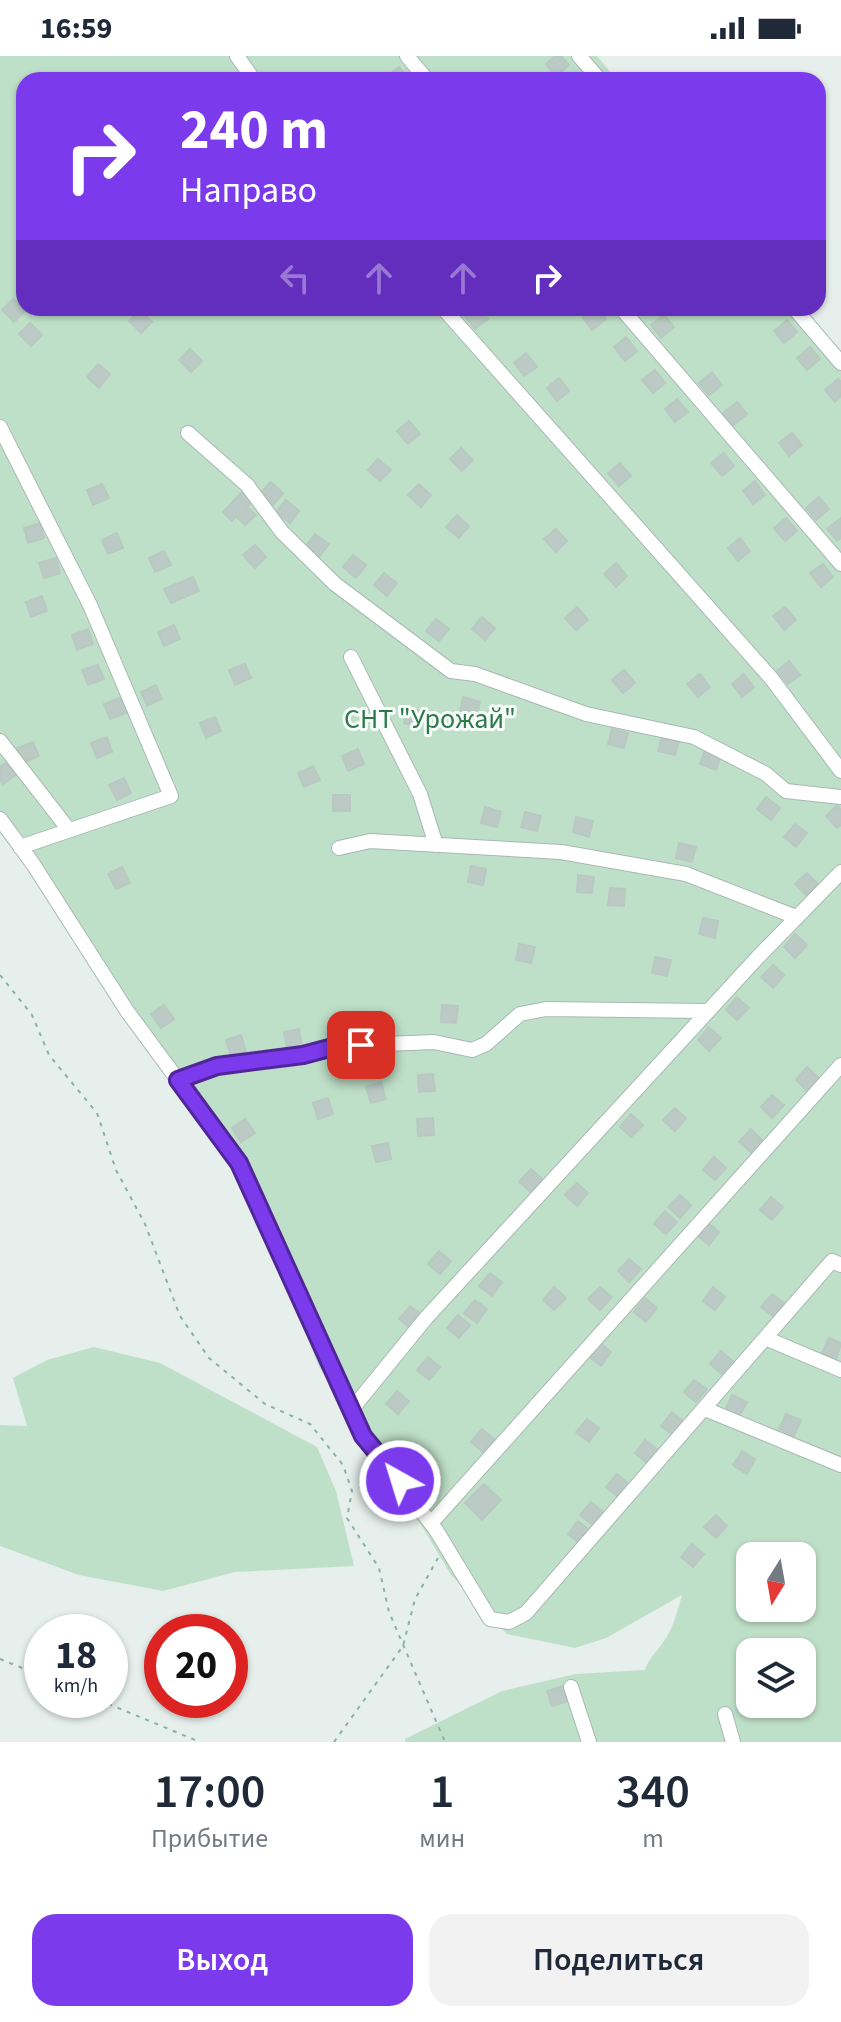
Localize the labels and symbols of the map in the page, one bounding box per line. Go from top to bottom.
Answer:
park label: СНТ "Урожай" [344,699,516,739]
pin [327,1011,395,1079]
position arrow [358,1439,442,1523]
north arrow [736,1542,816,1622]
speed limit sign: 20 [144,1614,248,1718]

